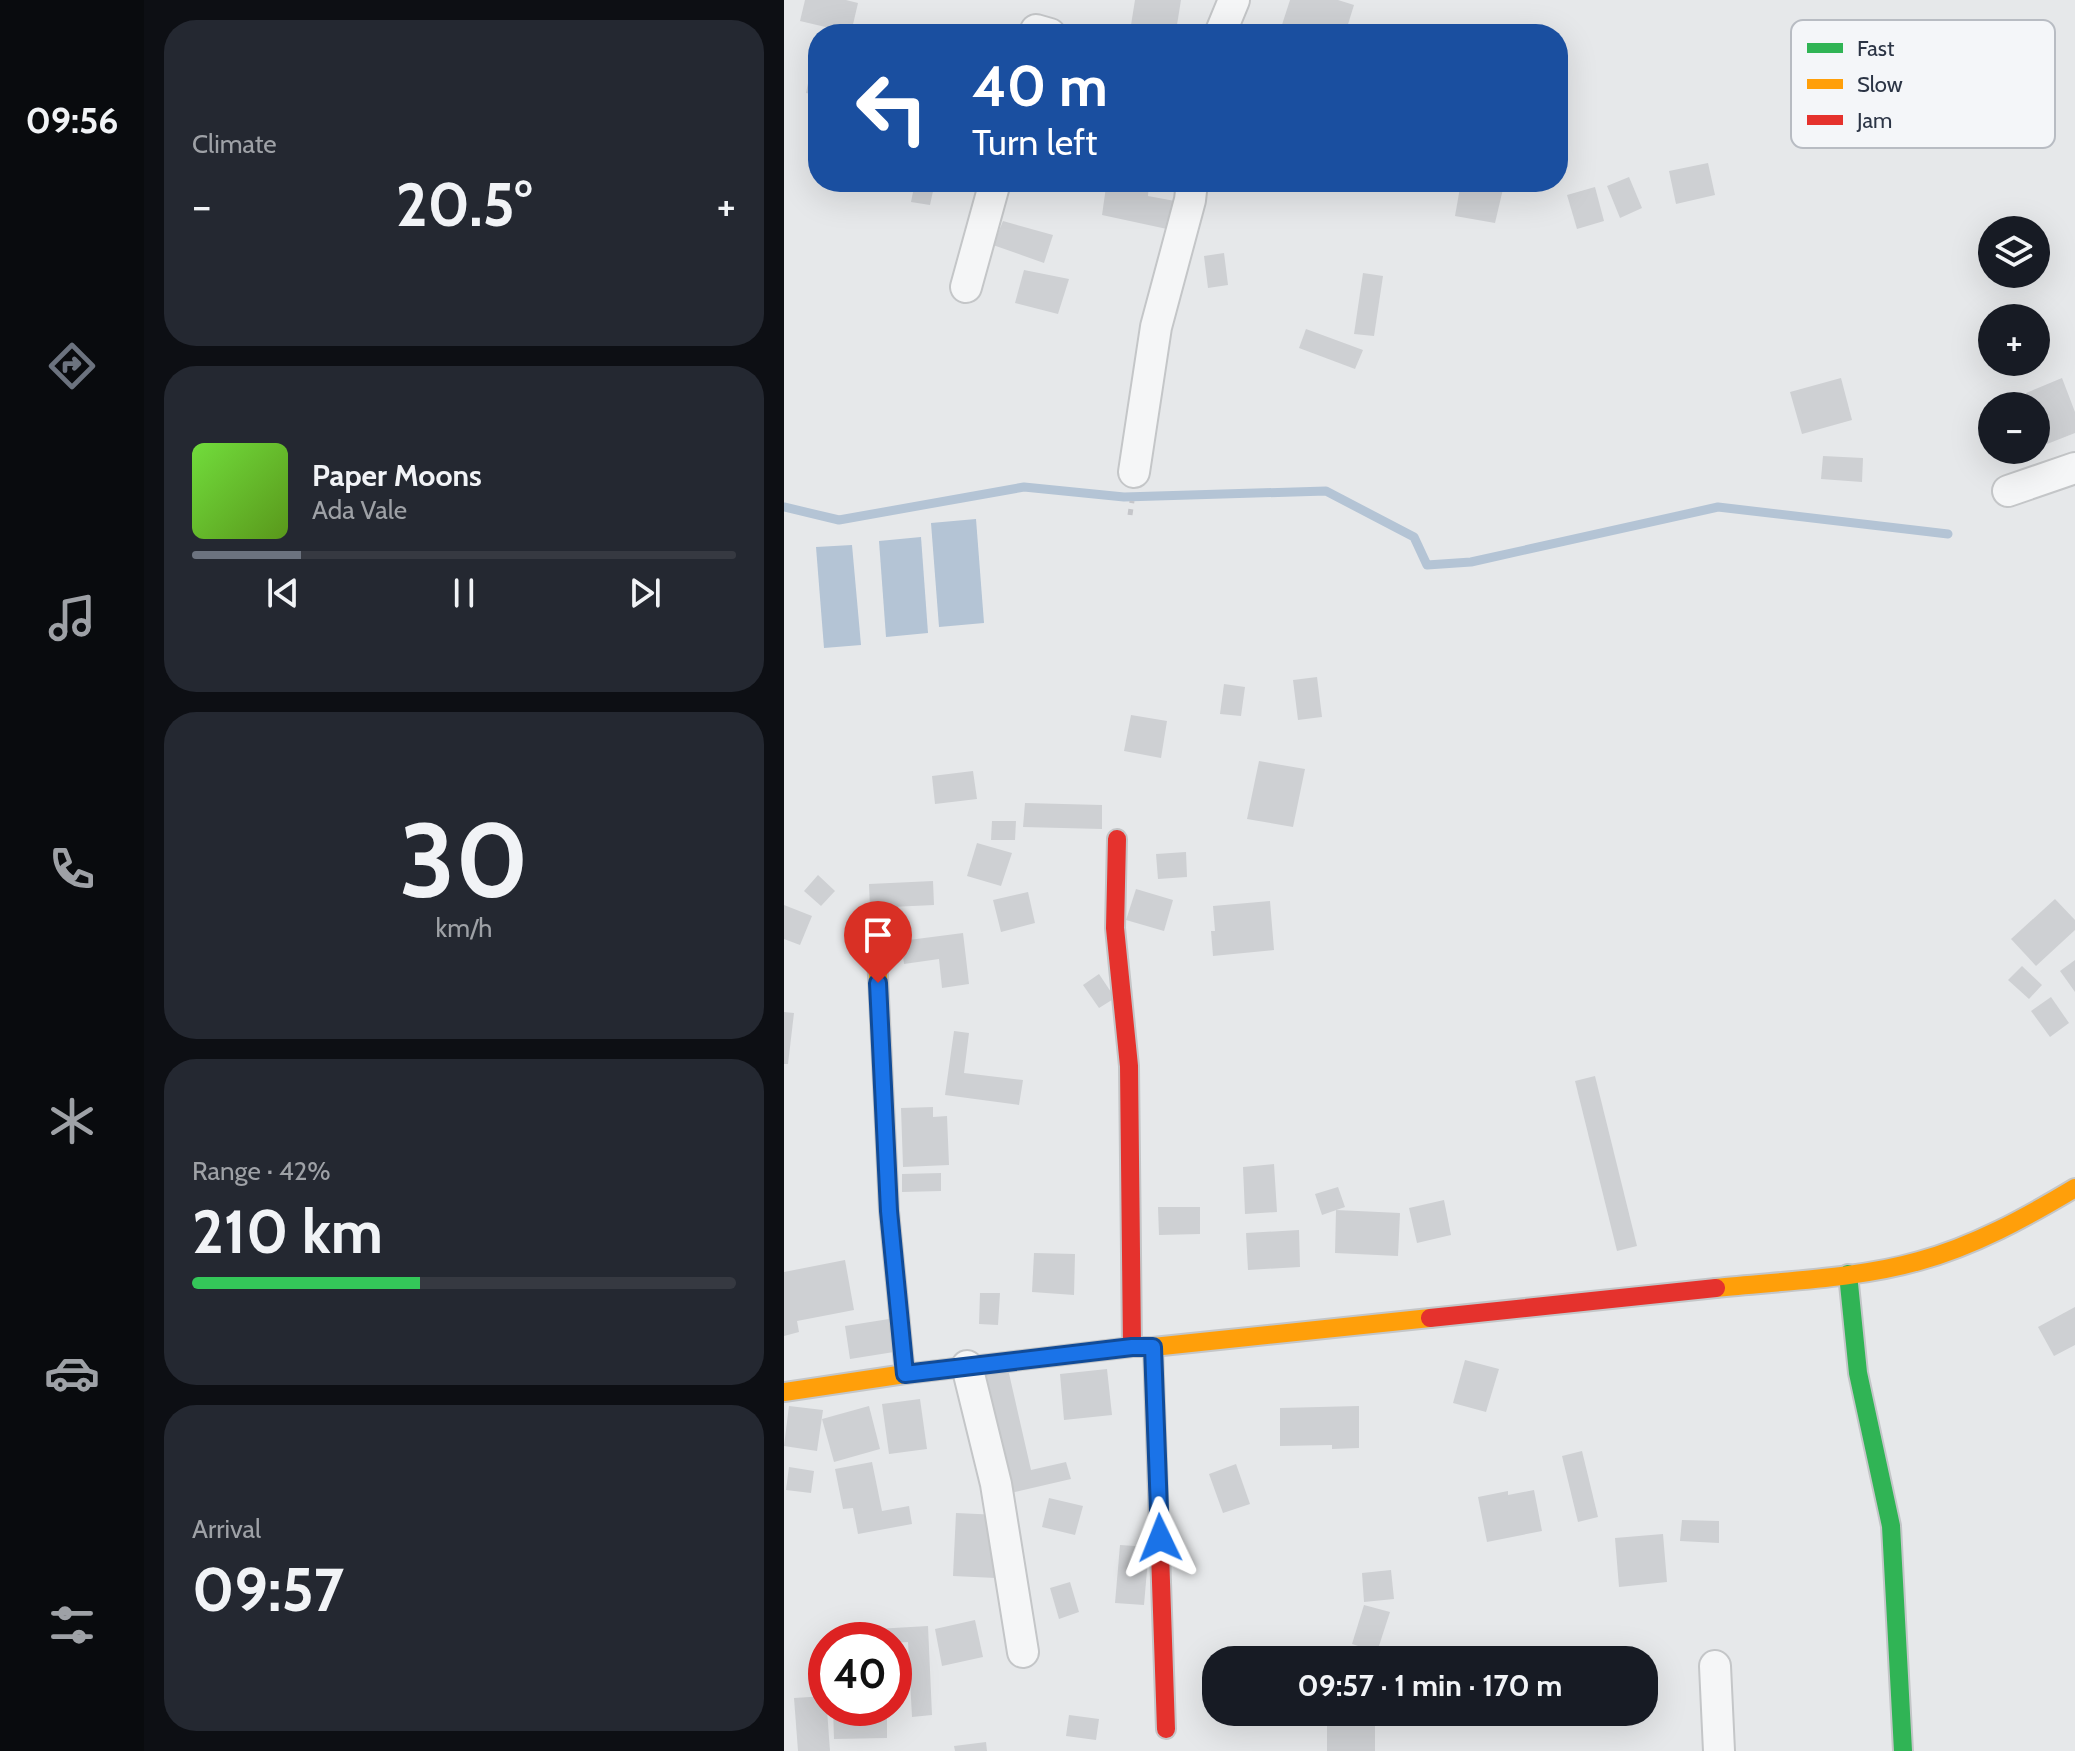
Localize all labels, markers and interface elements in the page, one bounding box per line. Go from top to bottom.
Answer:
legend [1791,20,2055,148]
text: Fast [1857,35,1895,62]
text: 40 m [972,52,1108,120]
icon: left [840,56,944,160]
text: Slow [1857,71,1903,98]
text: 09:56 [25,98,119,142]
text: Jam [1856,107,1892,134]
text: Turn left [972,120,1097,164]
text: Climate [192,128,277,160]
text: 20.5° [396,168,532,241]
text: − [192,179,211,232]
text: + [717,179,736,232]
map controls [1978,216,2050,464]
button: layers [1978,216,2050,288]
button: + [1978,304,2050,376]
icon: directions [44,338,100,394]
button: − [1978,392,2050,464]
text: Paper Moons [312,457,482,494]
text: Ada Vale [312,494,407,526]
icon: previous [261,571,305,615]
icon: pause [442,571,486,615]
icon: next [623,571,667,615]
icon: music [44,590,100,646]
text: 30 [399,797,529,923]
icon: phone [44,841,100,897]
pin [844,901,912,983]
text: km/h [436,912,492,944]
icon: arrive [856,913,900,957]
icon: climate [44,1093,100,1149]
text: Range · 42% [192,1155,331,1187]
text: 210 km [192,1195,383,1268]
icon: car [44,1345,100,1401]
position arrow [1118,1496,1202,1580]
text: Arrival [192,1513,261,1545]
text: 09:57 [192,1553,344,1626]
icon: filters [44,1597,100,1653]
speed limit sign: 40 [808,1622,912,1726]
text: 09:57 · 1 min · 170 m [1298,1667,1562,1704]

